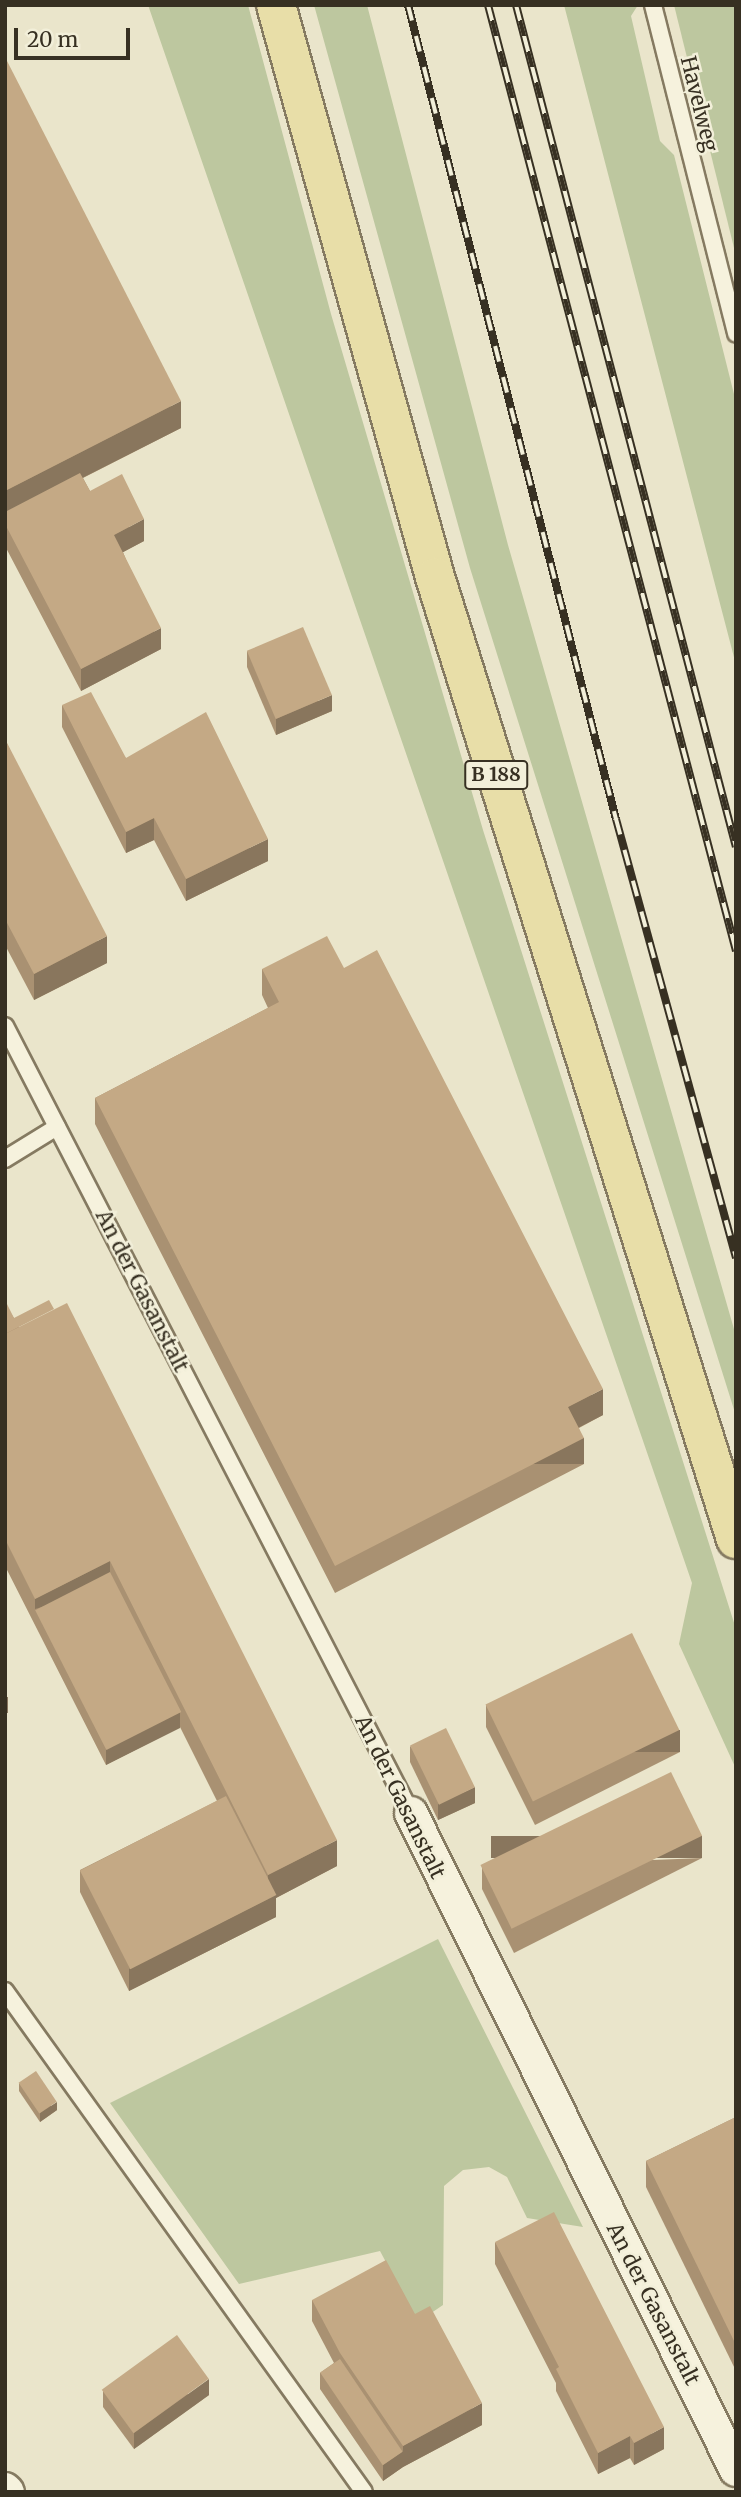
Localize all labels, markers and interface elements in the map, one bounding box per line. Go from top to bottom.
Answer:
scale bar [18,14,133,58]
text: 20 m [27,26,78,53]
street label: Havelweg [675,53,723,155]
road number: B 188 [463,760,529,790]
street label: An der Gasanstalt [90,1206,194,1376]
street label: An der Gasanstalt [349,1711,451,1883]
street label: An der Gasanstalt [601,2219,705,2389]

